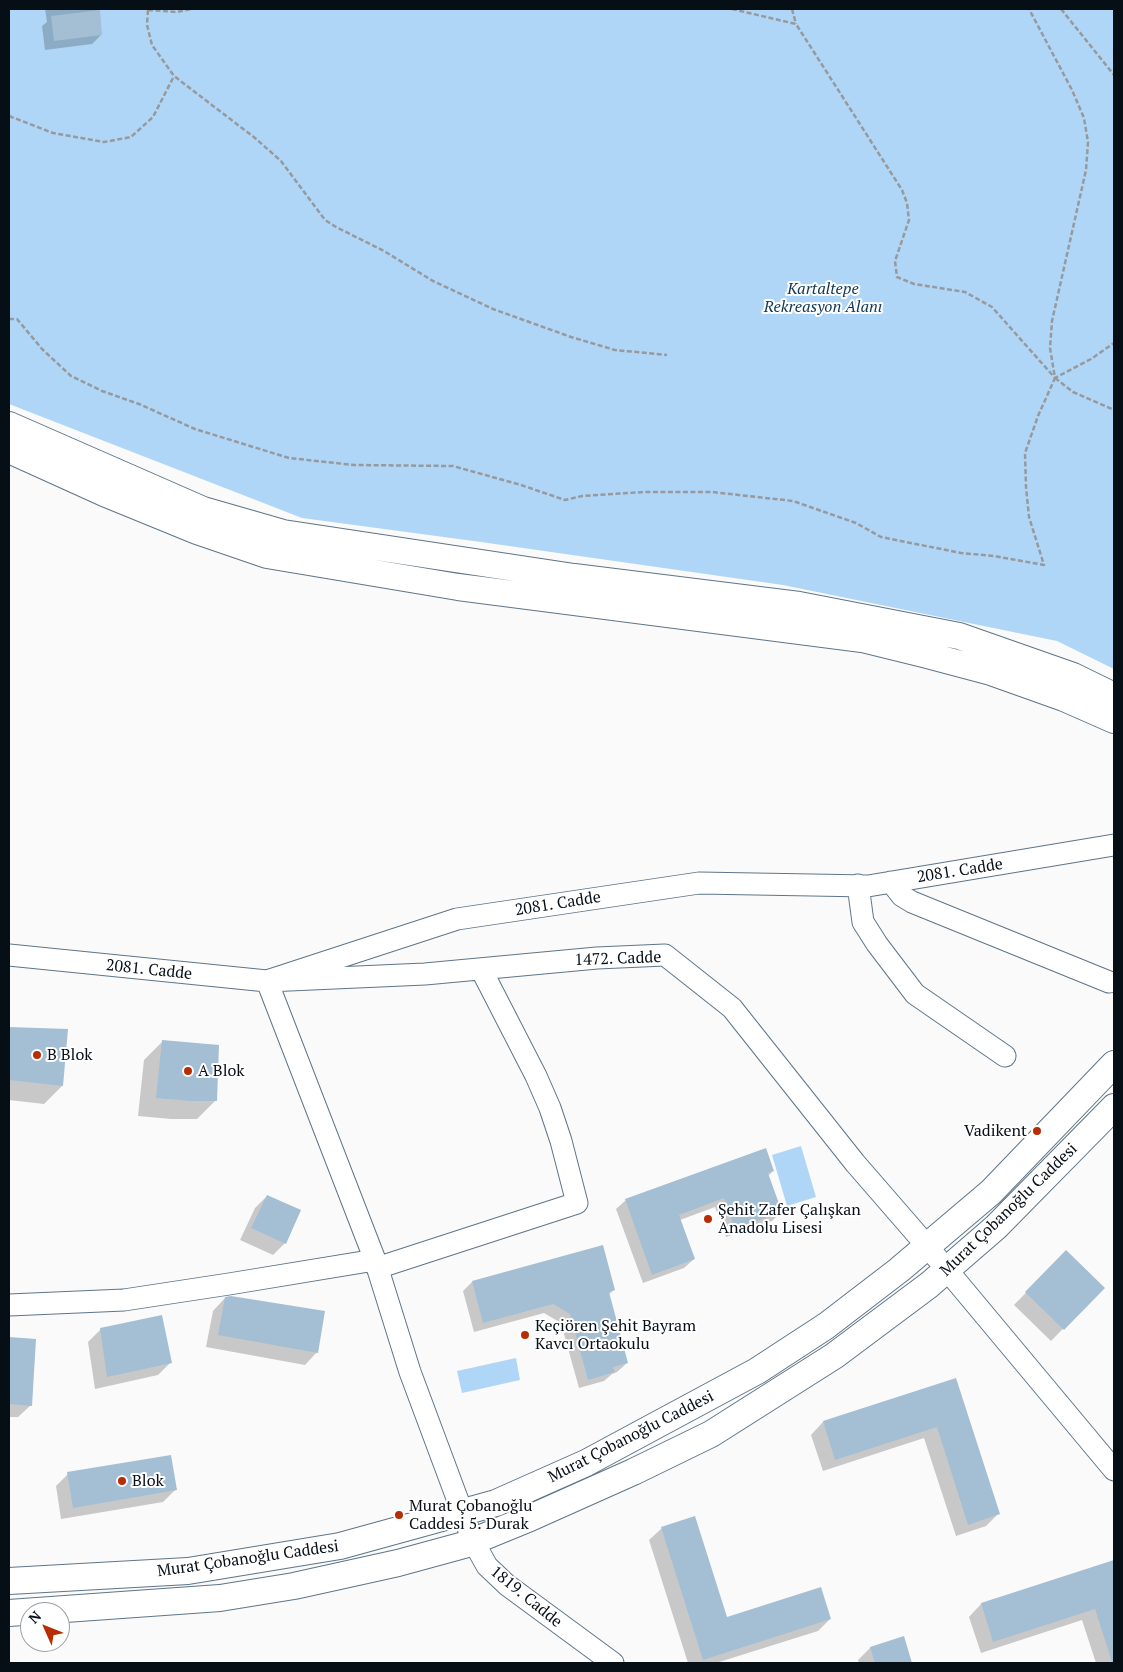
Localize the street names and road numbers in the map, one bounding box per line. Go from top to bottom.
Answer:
street label: 2081. Cadde [916,855,1004,887]
street label: 2081. Cadde [514,888,602,920]
street label: 1472. Cadde [574,948,662,970]
street label: 2081. Cadde [105,956,193,984]
street label: Murat Çobanoğlu Caddesi [936,1139,1082,1281]
street label: Murat Çobanoğlu Caddesi [545,1387,717,1487]
street label: Murat Çobanoğlu Caddesi [156,1537,340,1581]
street label: 1819. Cadde [486,1562,566,1632]

